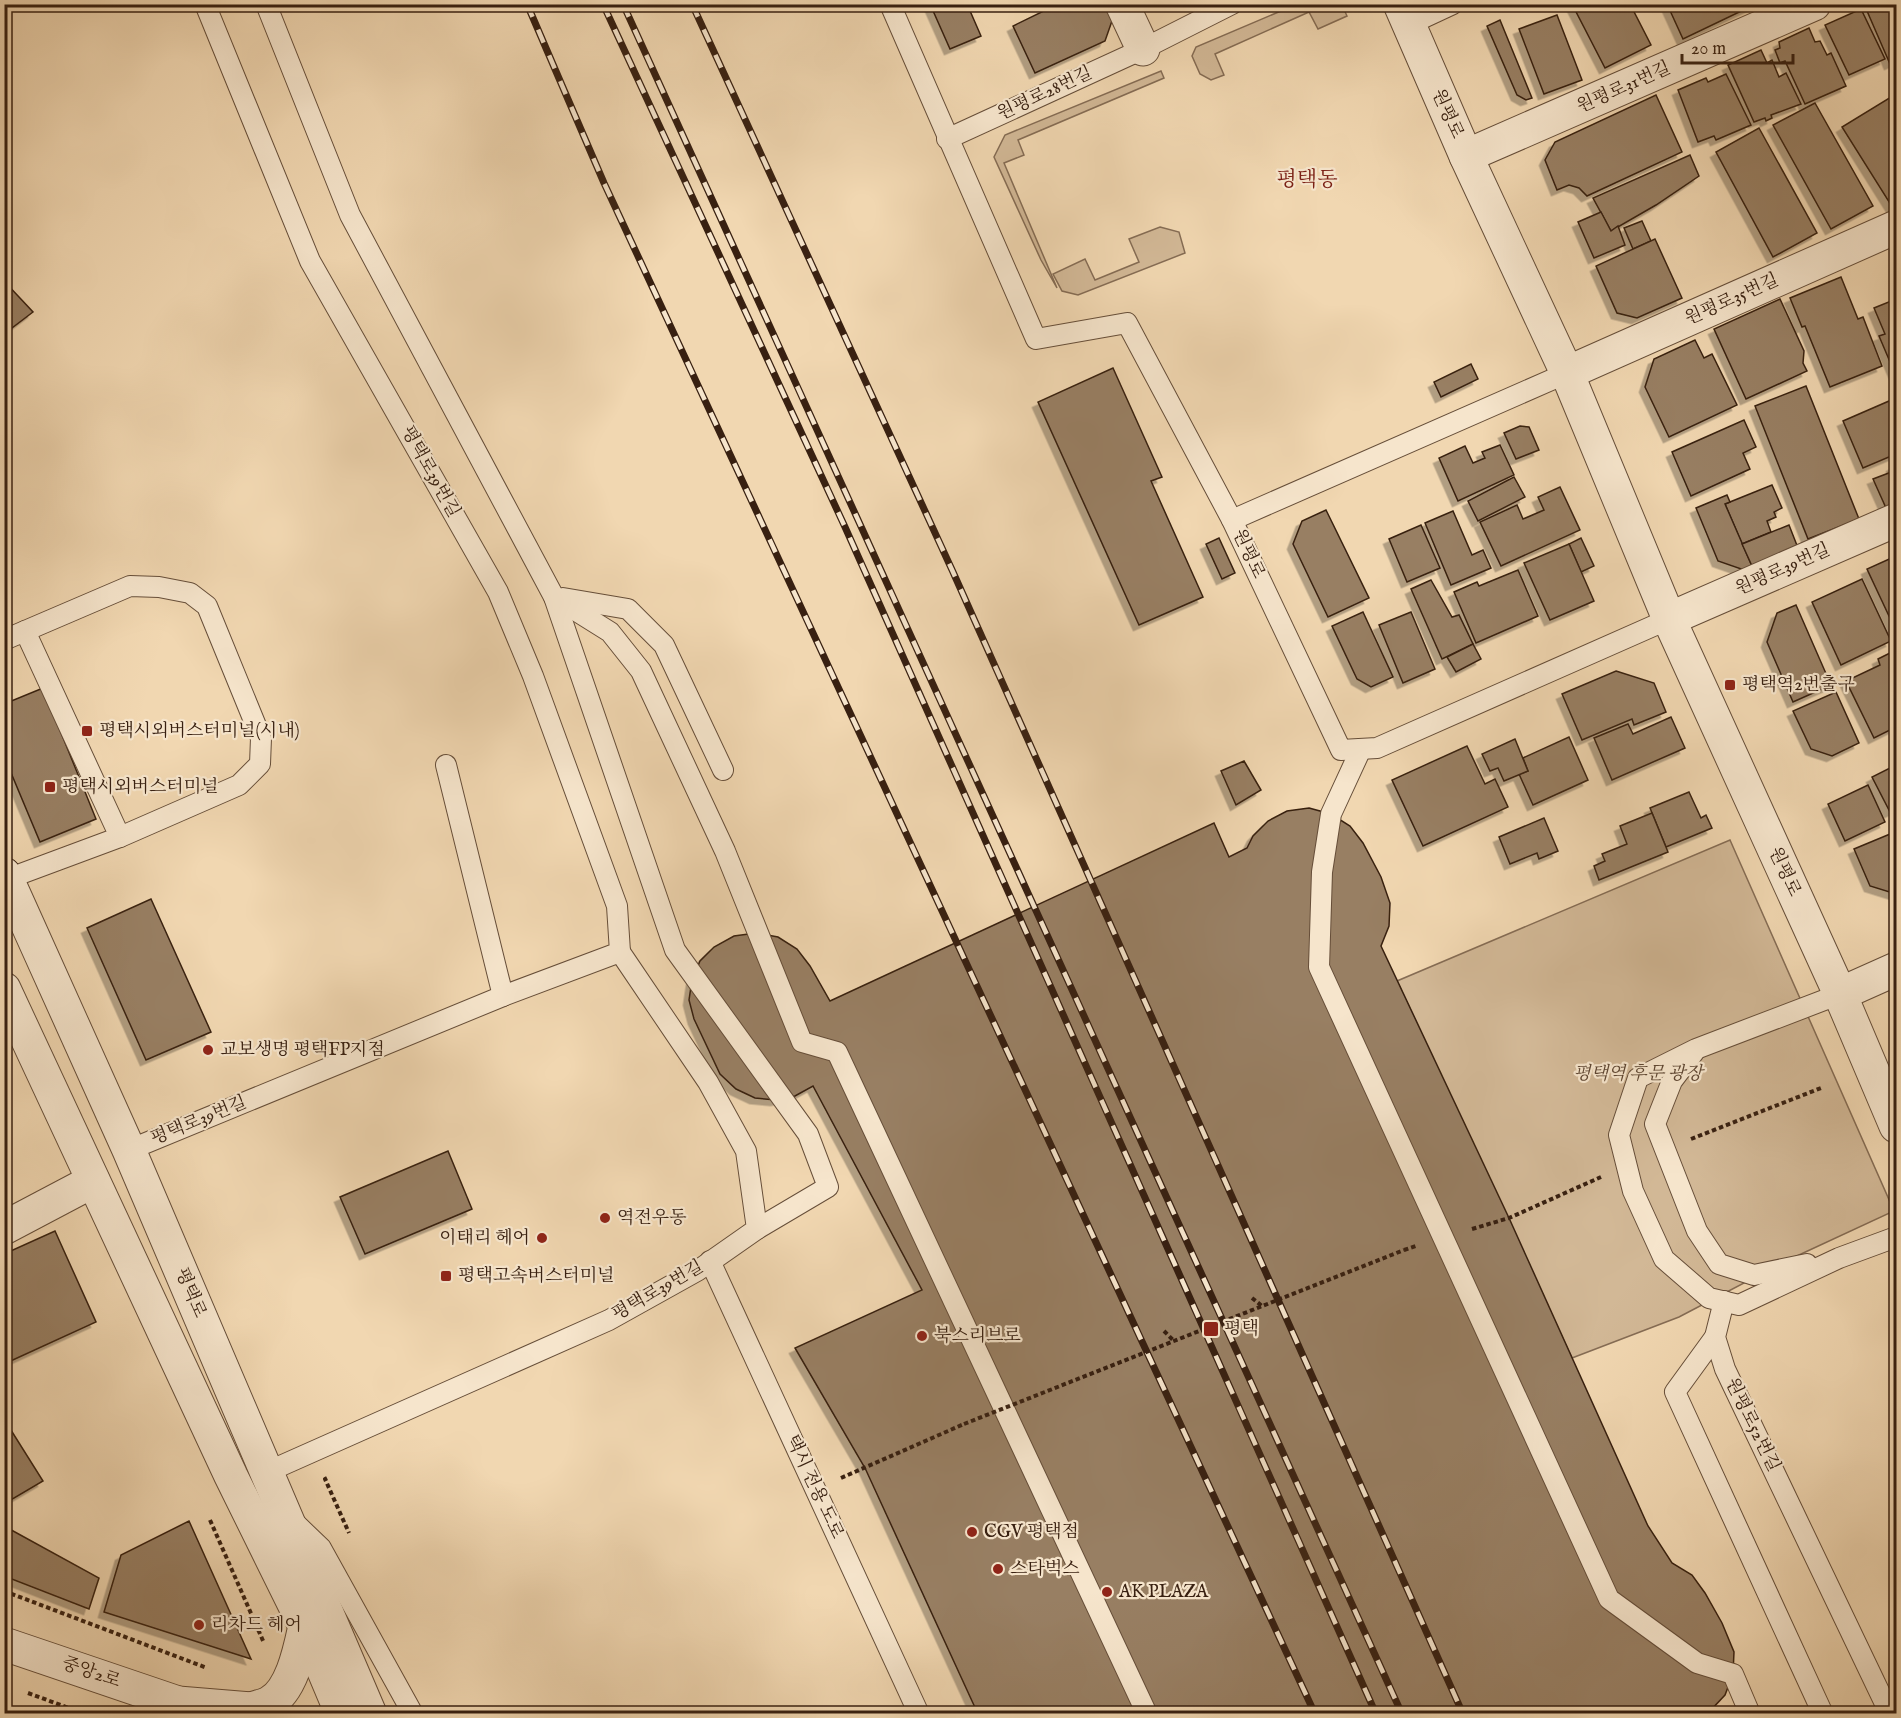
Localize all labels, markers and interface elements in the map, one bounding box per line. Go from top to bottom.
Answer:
scale bar [1682,27,1793,65]
text: 20 m [1691,38,1726,61]
street label: 원평로31번길 [1573,57,1675,119]
street label: 원평로28번길 [994,62,1096,126]
street label: 원평로 [1426,85,1468,143]
district label: 평택동 [1277,167,1337,194]
street label: 원평로35번길 [1682,269,1782,331]
street label: 평택로39번길 [395,422,465,522]
street label: 원평로 [1227,525,1269,583]
street label: 원평로39번길 [1732,539,1834,601]
place label: 평택역2번출구 [1742,674,1855,697]
marker: 평택역2번출구 [1723,678,1737,692]
place label: 평택시외버스터미널(시내) [99,720,299,743]
marker: 평택시외버스터미널(시내) [80,724,94,738]
place label: 평택시외버스터미널 [62,776,219,799]
marker: 평택시외버스터미널 [43,780,57,794]
street label: 원평로 [1763,843,1805,901]
place label: 교보생명 평택FP지점 [220,1039,385,1062]
marker: 교보생명 평택FP지점 [201,1043,215,1057]
park label: 평택역 후문 광장 [1573,1063,1705,1086]
street label: 평택로39번길 [148,1091,250,1151]
place label: 역전우동 [617,1207,687,1230]
marker: 역전우동 [598,1211,612,1225]
place label: 이태리 헤어 [439,1227,530,1250]
marker: 이태리 헤어 [535,1231,549,1245]
street label: 평택로39번길 [608,1256,708,1326]
street label: 평택로 [169,1264,211,1322]
place label: 평택고속버스터미널 [458,1265,615,1288]
marker: 평택고속버스터미널 [439,1269,453,1283]
place label: 평택 [1224,1318,1259,1341]
marker: 평택 [1202,1320,1220,1338]
place label: 북스리브로 [934,1325,1021,1348]
marker: 북스리브로 [915,1329,929,1343]
street label: 원평로52번길 [1719,1374,1785,1476]
street label: 택시 전용 도로 [780,1431,848,1543]
place label: CGV 평택점 [984,1521,1079,1544]
marker: CGV 평택점 [965,1525,979,1539]
place label: 스타벅스 [1010,1558,1080,1581]
marker: 스타벅스 [991,1562,1005,1576]
place label: AK PLAZA [1118,1581,1209,1604]
marker: AK PLAZA [1100,1585,1114,1599]
place label: 리차드 헤어 [211,1614,302,1637]
marker: 리차드 헤어 [192,1618,206,1632]
street label: 중앙2로 [59,1652,123,1694]

